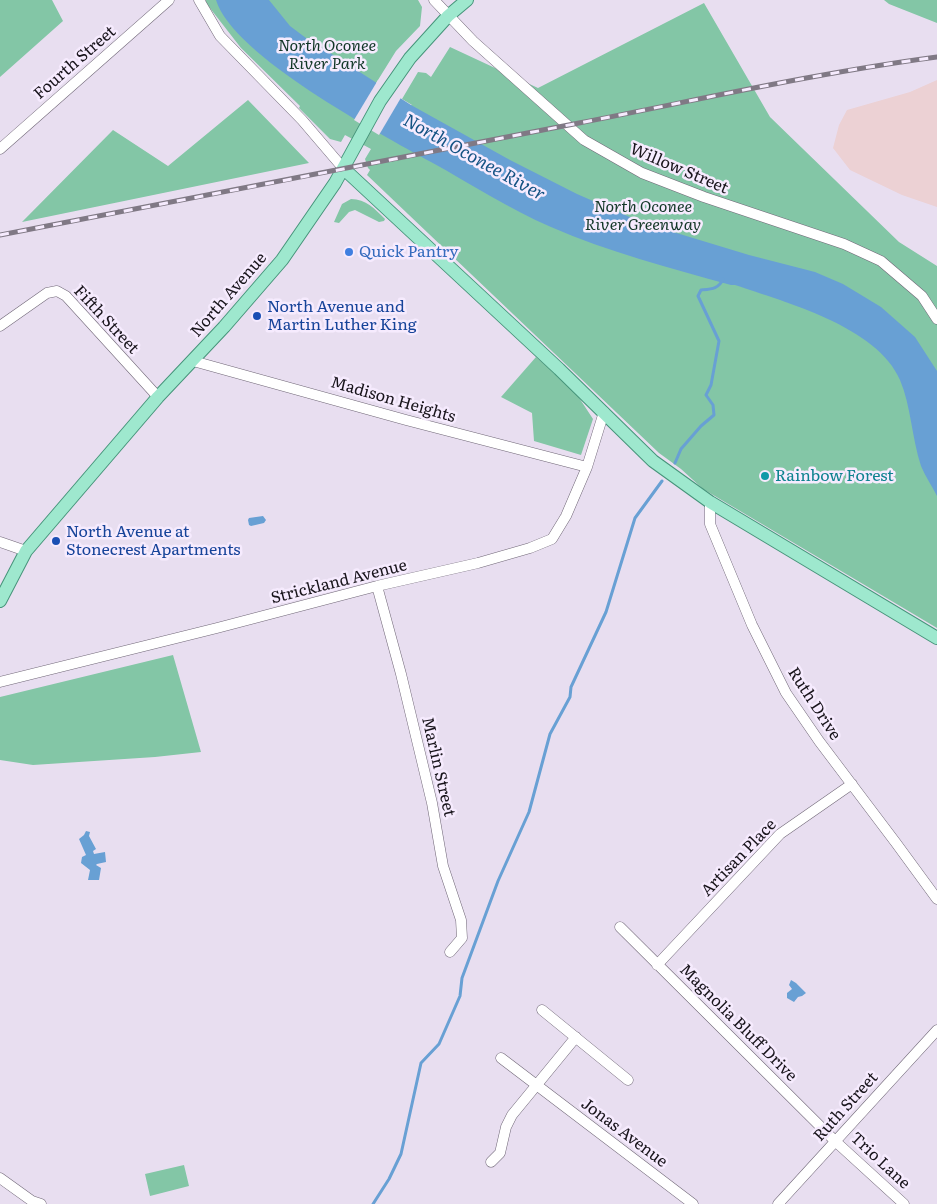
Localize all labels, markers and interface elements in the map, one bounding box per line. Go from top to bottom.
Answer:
street label: Fourth Street [30,22,120,104]
park label: North Oconee River Park [278,36,376,74]
water label: North Oconee River [399,110,549,206]
street label: Willow Street [627,140,731,198]
park label: North Oconee River Greenway [585,197,701,235]
place label: Quick Pantry [359,242,459,262]
marker: Quick Pantry [343,246,355,258]
street label: North Avenue [187,249,271,341]
street label: Fifth Street [69,282,143,358]
place label: North Avenue and Martin Luther King [267,297,417,335]
marker: North Avenue and Martin Luther King [251,310,263,322]
street label: Madison Heights [328,373,458,427]
place label: Rainbow Forest [775,466,894,486]
marker: Rainbow Forest [759,470,771,482]
place label: North Avenue at Stonecrest Apartments [66,522,241,560]
marker: North Avenue at Stonecrest Apartments [50,535,62,547]
street label: Strickland Avenue [269,556,409,608]
street label: Ruth Drive [783,664,845,744]
street label: Marlin Street [417,715,459,819]
street label: Artisan Place [697,815,781,901]
street label: Magnolia Bluff Drive [675,960,801,1086]
street label: Ruth Street [810,1068,882,1146]
street label: Jonas Avenue [577,1094,671,1172]
street label: Trio Lane [846,1129,914,1193]

